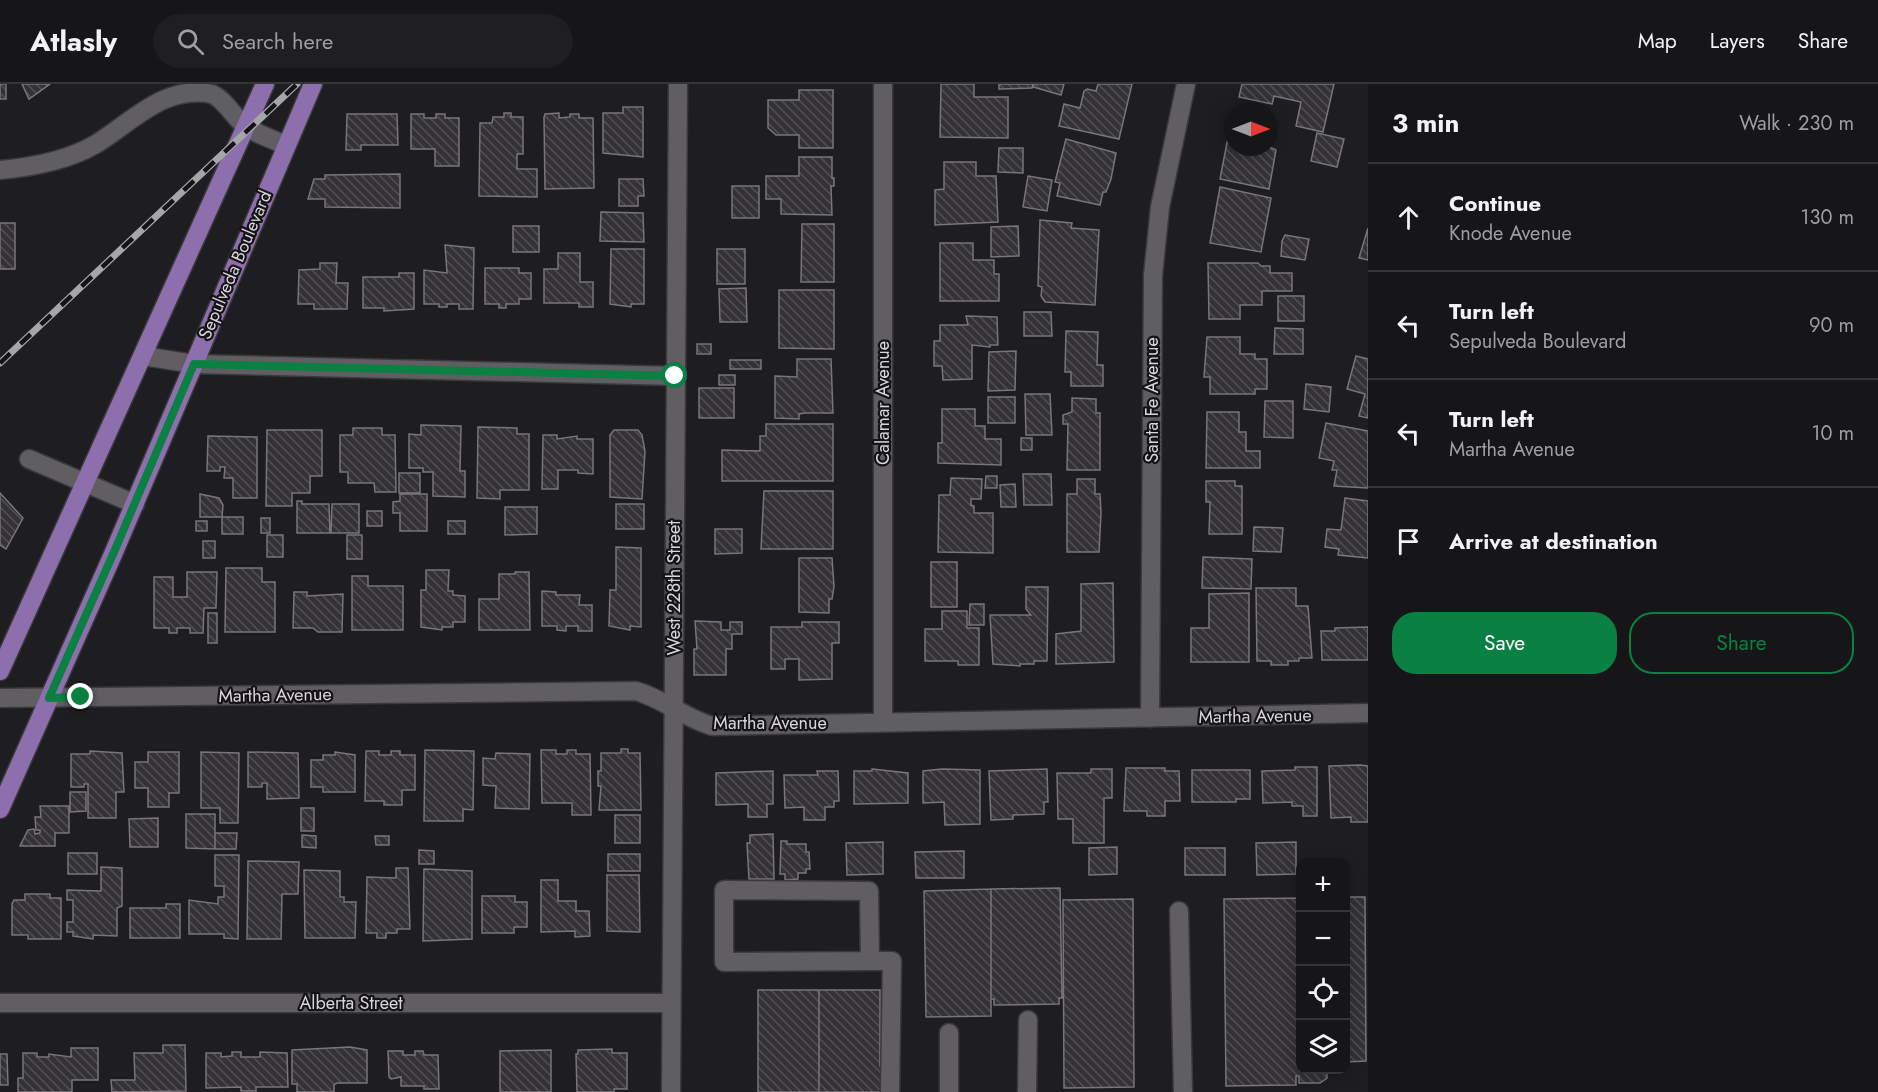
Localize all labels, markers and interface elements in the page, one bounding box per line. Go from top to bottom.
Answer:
search box [153,14,573,68]
text: Atlasly [30,21,117,62]
icon: search [174,25,207,58]
text: Search here [222,25,333,57]
text: Map [1638,26,1677,56]
text: Layers [1710,26,1765,56]
text: Share [1798,26,1848,56]
north arrow [1224,102,1278,156]
text: 3 min [1392,104,1459,142]
text: Walk · 230 m [1739,109,1854,138]
street label: Sepulveda Boulevard [192,186,278,344]
text: Continue [1449,187,1541,219]
icon: ahead [1392,201,1425,234]
text: 130 m [1800,203,1854,232]
text: Knode Avenue [1449,219,1572,248]
text: Turn left [1449,295,1534,327]
icon: left [1392,309,1425,342]
text: 90 m [1809,311,1854,340]
text: Sepulveda Boulevard [1449,327,1626,356]
street label: Santa Fe Avenue [1139,337,1165,463]
street label: Calamar Avenue [870,341,896,465]
route start [661,362,687,388]
text: Turn left [1449,403,1534,435]
icon: left [1392,417,1425,450]
text: 10 m [1811,419,1854,448]
text: Martha Avenue [1449,435,1575,464]
street label: West 228th Street [661,520,687,656]
icon: arrive [1392,525,1425,558]
text: Arrive at destination [1449,525,1658,557]
button: Save [1392,612,1617,674]
button: Share [1629,612,1854,674]
street label: Martha Avenue [218,681,332,709]
route end [67,683,93,709]
street label: Martha Avenue [1198,702,1312,730]
street label: Martha Avenue [713,710,827,736]
map controls [1296,858,1350,1074]
button: + [1296,858,1350,912]
button: − [1296,912,1350,966]
button: locate [1296,966,1350,1020]
street label: Alberta Street [299,990,403,1016]
button: layers [1296,1020,1350,1074]

